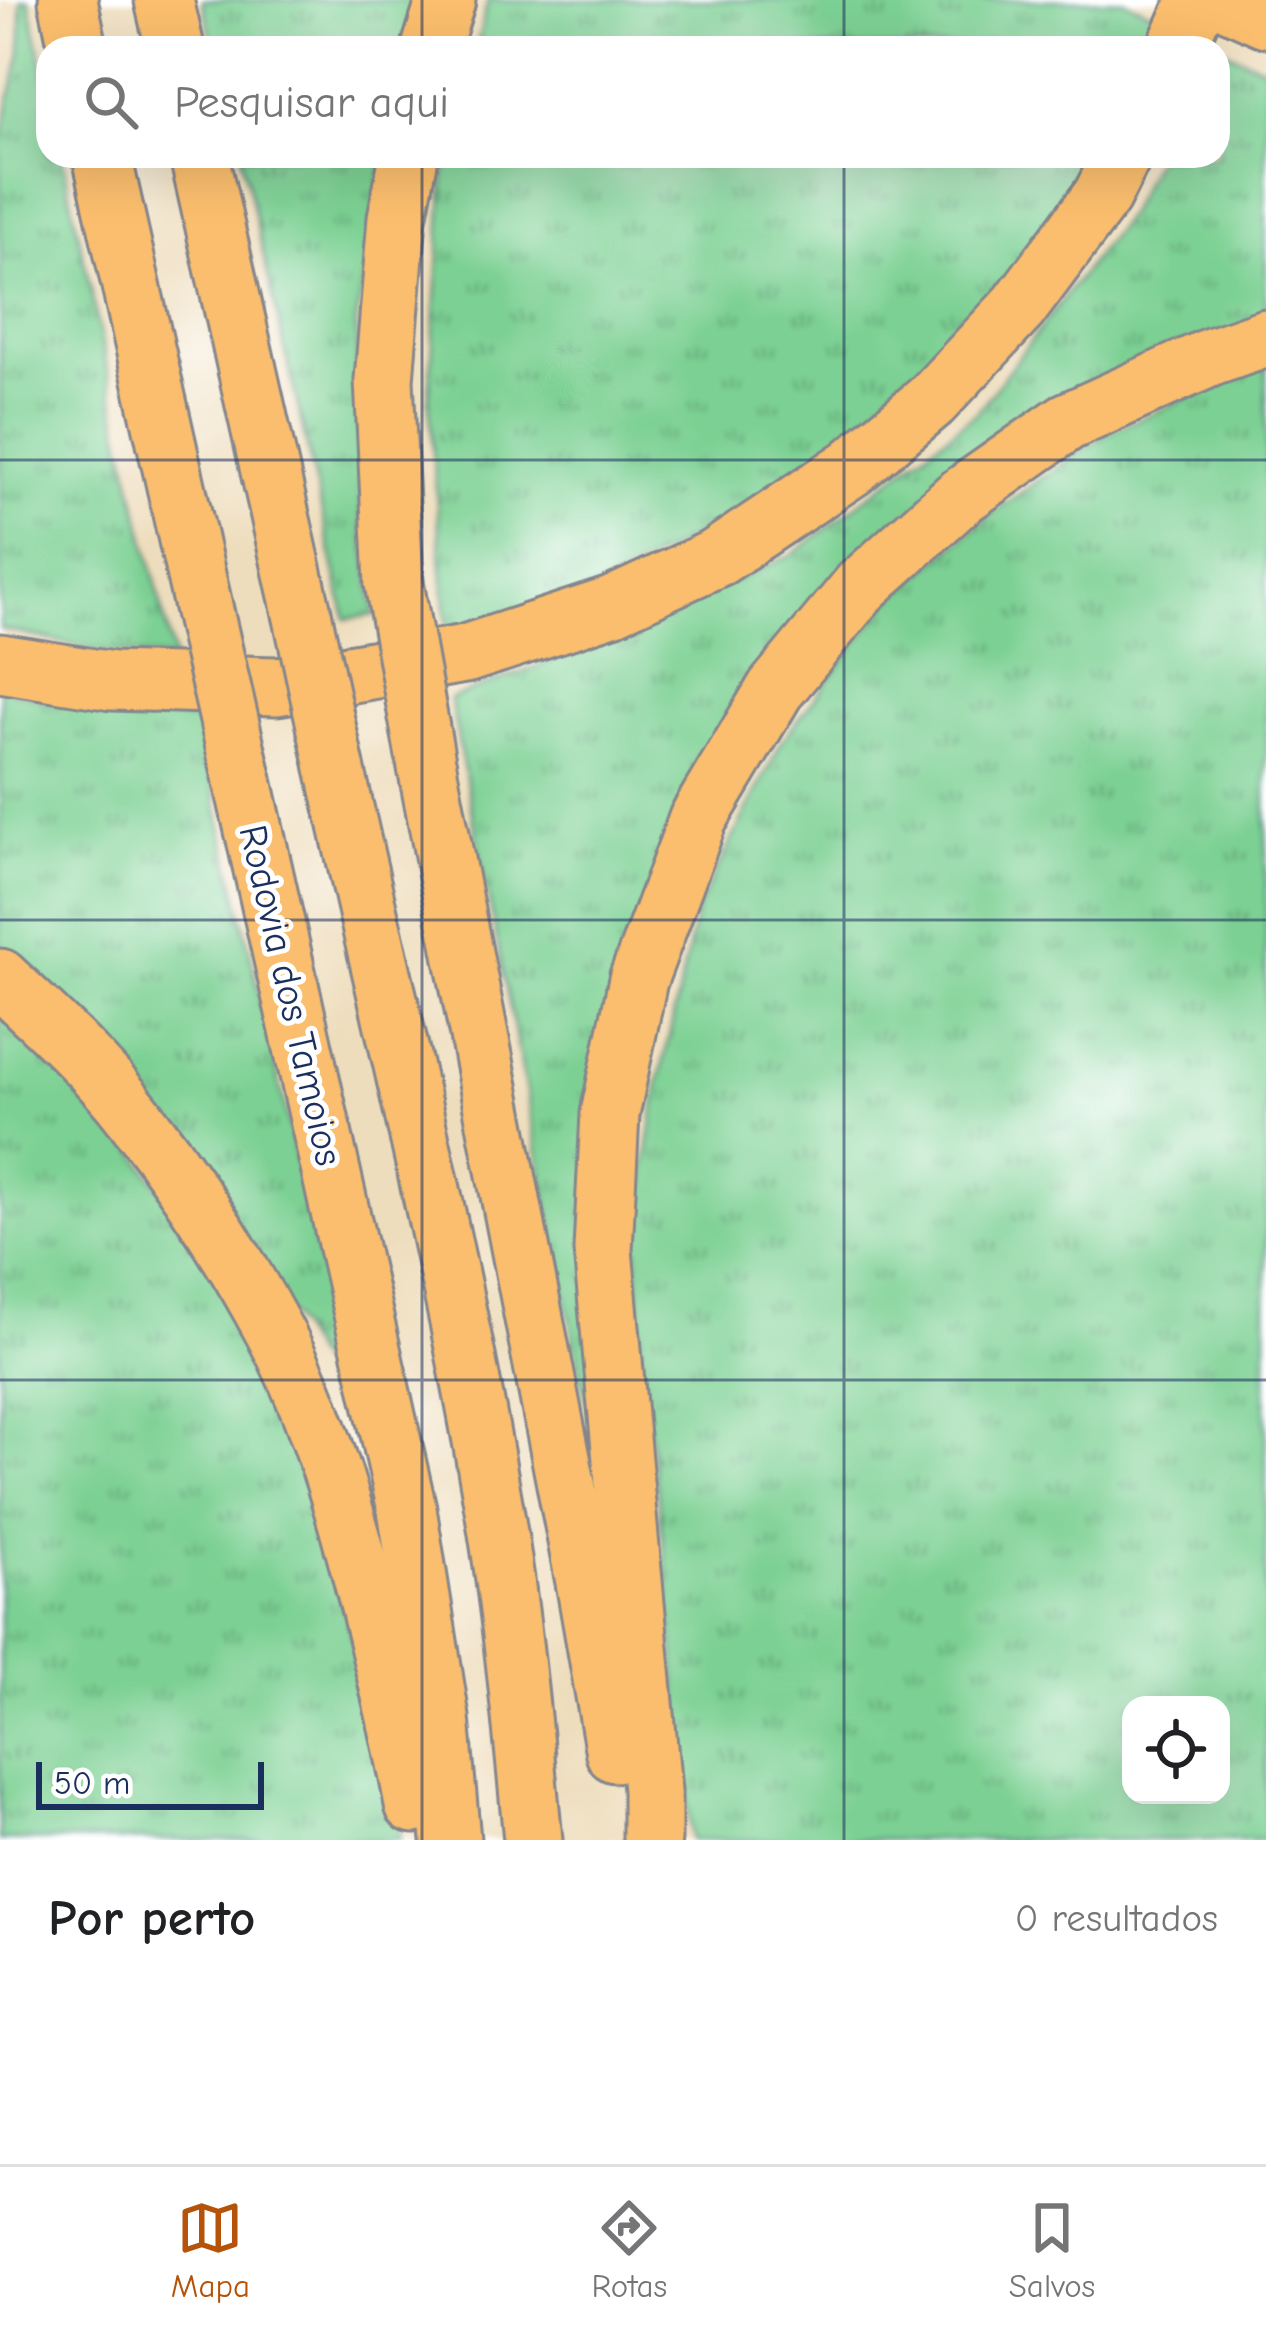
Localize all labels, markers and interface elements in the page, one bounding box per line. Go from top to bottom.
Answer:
search box [36,36,1230,168]
icon: search [78,69,144,135]
text: Pesquisar aqui [174,76,449,128]
street label: Rodovia dos Tamoios [229,821,352,1170]
map controls [1122,1696,1230,1804]
button: locate [1122,1696,1230,1804]
scale bar [36,1756,264,1809]
text: 50 m [54,1764,130,1802]
text: Por perto [48,1889,255,1948]
text: 0 resultados [1015,1896,1218,1941]
tab: Mapa [171,2195,250,2305]
tab: Rotas [591,2195,667,2305]
tab: Salvos [1009,2195,1095,2305]

